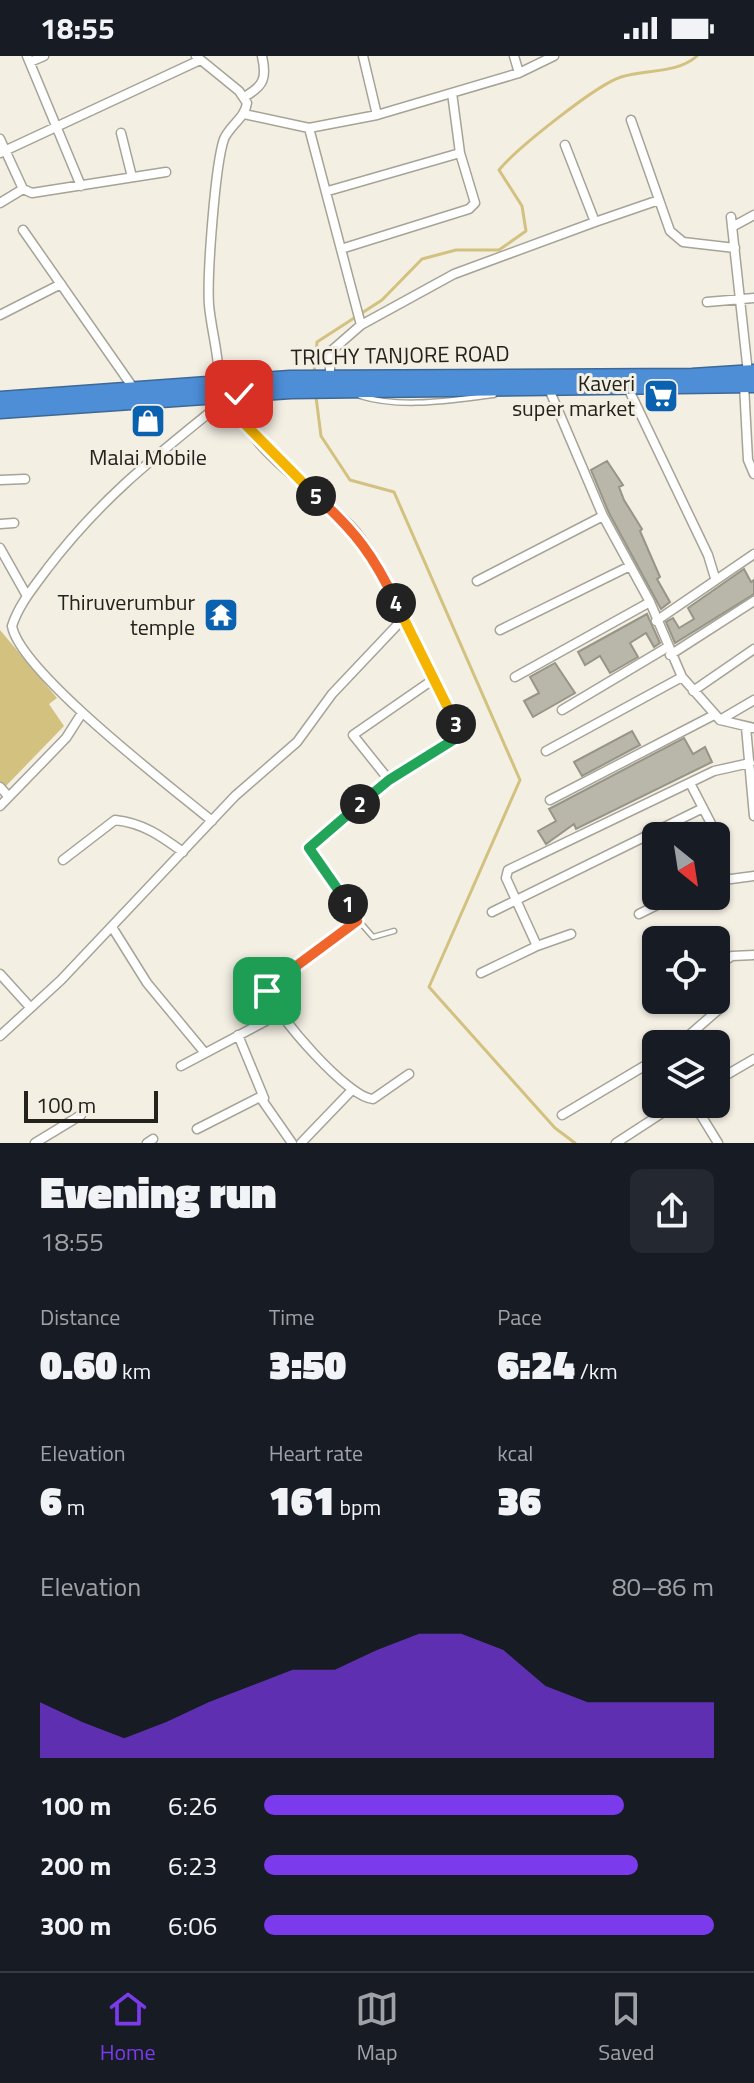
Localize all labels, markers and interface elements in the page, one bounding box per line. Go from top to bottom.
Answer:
text: 18:55 [40,5,115,51]
street label: TRICHY TANJORE ROAD [290,336,510,374]
pin [205,360,273,428]
place label: Kaveri super market [512,366,635,425]
icon: check [217,372,261,416]
supermarket icon: Kaveri super market [642,377,680,415]
shop icon: Malai Mobile [129,402,167,440]
place label: Malai Mobile [89,440,207,474]
pin: 5 [296,476,336,516]
text: 5 [310,479,322,513]
pin: 4 [376,583,416,623]
place label: Thiruverumbur temple [57,585,195,644]
text: 4 [390,586,402,620]
temple icon: Thiruverumbur temple [202,596,240,634]
pin: 3 [436,704,476,744]
text: 3 [450,707,462,741]
pin: 2 [340,784,380,824]
text: 2 [354,787,366,821]
north arrow [642,822,730,910]
map controls [642,822,730,1118]
pin: 1 [328,884,368,924]
text: 1 [342,887,354,921]
button: locate [642,926,730,1014]
pin [233,957,301,1025]
icon: arrive [245,969,289,1013]
button: layers [642,1030,730,1118]
scale bar [24,1087,158,1123]
text: 100 m [36,1088,96,1122]
text: Evening run [40,1158,277,1225]
button: share [630,1169,714,1253]
text: 18:55 [40,1222,104,1261]
text: Distance [40,1300,120,1334]
text: Time [269,1300,315,1334]
text: Pace [497,1300,542,1334]
text: 0.60 [40,1334,117,1395]
text: 3:50 [269,1334,346,1395]
text: 6:24 [497,1334,575,1395]
text: km [117,1354,151,1388]
text: /km [575,1354,618,1388]
text: Elevation [40,1436,126,1470]
text: Heart rate [269,1436,363,1470]
text: kcal [497,1436,533,1470]
text: 6 [40,1470,62,1531]
text: 161 [269,1470,335,1531]
text: 36 [497,1470,541,1531]
text: m [62,1490,85,1524]
text: bpm [335,1490,381,1524]
text: Elevation [40,1567,141,1606]
text: 80–86 m [612,1567,714,1606]
text: 100 m [40,1786,111,1825]
text: 6:26 [168,1786,217,1825]
text: 200 m [40,1846,111,1885]
text: 6:23 [168,1846,217,1885]
text: 300 m [40,1906,111,1945]
text: 6:06 [168,1906,217,1945]
tab: Home [100,1987,156,2069]
tab: Map [355,1987,399,2069]
tab: Saved [598,1987,654,2069]

